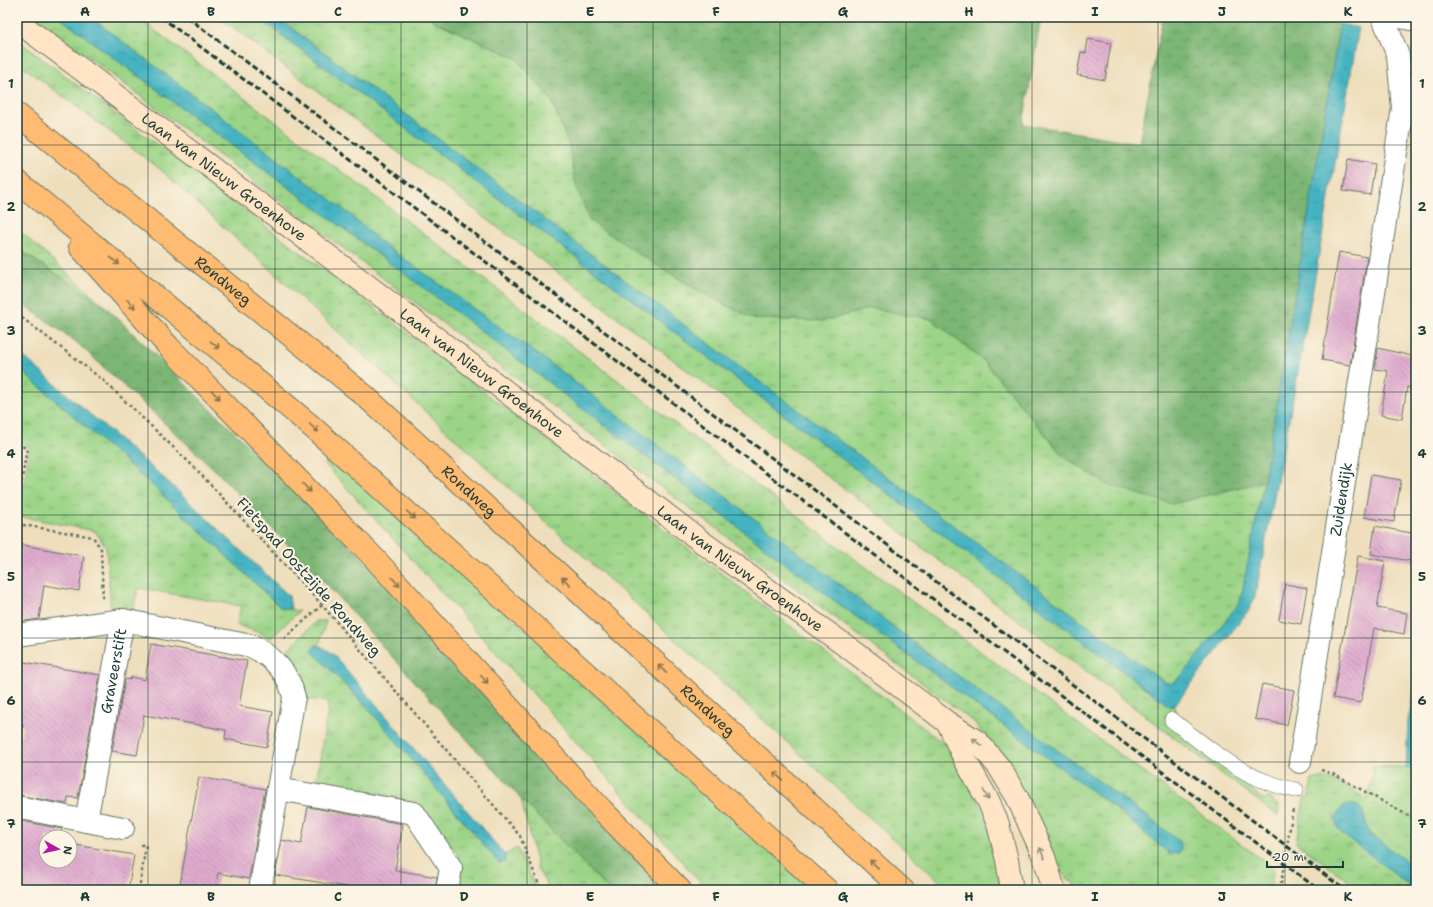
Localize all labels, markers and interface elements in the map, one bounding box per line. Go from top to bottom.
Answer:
text: A [80,3,90,20]
text: B [207,3,215,20]
text: C [334,3,342,20]
text: D [459,3,469,20]
text: E [586,3,595,20]
text: F [712,3,720,20]
text: G [838,3,849,20]
text: H [964,3,974,20]
text: I [1091,3,1099,20]
text: J [1218,3,1226,20]
text: K [1344,3,1353,20]
text: 1 [8,75,14,92]
text: 1 [1419,75,1425,92]
street label: Laan van Nieuw Groenhove [137,108,310,246]
text: 2 [6,198,16,215]
text: 2 [1417,198,1427,215]
street label: Rondweg [190,252,256,310]
one-way arrow [109,257,120,266]
one-way arrow [127,299,136,310]
street label: Laan van Nieuw Groenhove [396,304,568,442]
text: 3 [6,322,16,339]
text: 3 [1417,322,1427,339]
one-way arrow [209,340,220,349]
one-way arrow [211,390,221,400]
one-way arrow [309,423,319,433]
text: 4 [6,445,16,462]
text: 4 [1417,445,1427,462]
street label: Rondweg [437,461,501,522]
street label: Zuidendijk [1326,461,1357,537]
one-way arrow [302,483,312,493]
street label: Fietspad Oostzijde Rondweg [232,493,386,661]
street label: Laan van Nieuw Groenhove [653,501,827,636]
one-way arrow [406,510,416,520]
text: 5 [7,568,15,585]
text: 5 [1418,568,1426,585]
one-way arrow [561,576,571,586]
one-way arrow [392,577,401,587]
street label: Graveerstift [96,627,131,715]
one-way arrow [657,664,667,674]
one-way arrow [479,673,488,684]
street label: Rondweg [676,680,739,741]
text: 6 [6,692,16,709]
text: 6 [1417,692,1427,709]
one-way arrow [972,738,982,747]
one-way arrow [773,771,784,780]
one-way arrow [982,789,990,801]
text: 7 [6,815,16,832]
text: 7 [1417,815,1427,832]
north arrow [38,829,78,869]
scale bar [1267,843,1343,869]
text: N [59,845,75,856]
one-way arrow [1038,847,1046,859]
text: 20 m [1273,849,1304,865]
one-way arrow [869,859,879,868]
text: A [80,888,90,905]
text: B [207,888,215,905]
text: C [334,888,342,905]
text: D [459,888,469,905]
text: E [586,888,595,905]
text: F [712,888,720,905]
text: G [838,888,849,905]
text: H [964,888,974,905]
text: I [1091,888,1099,905]
text: J [1218,888,1226,905]
text: K [1344,888,1353,905]

